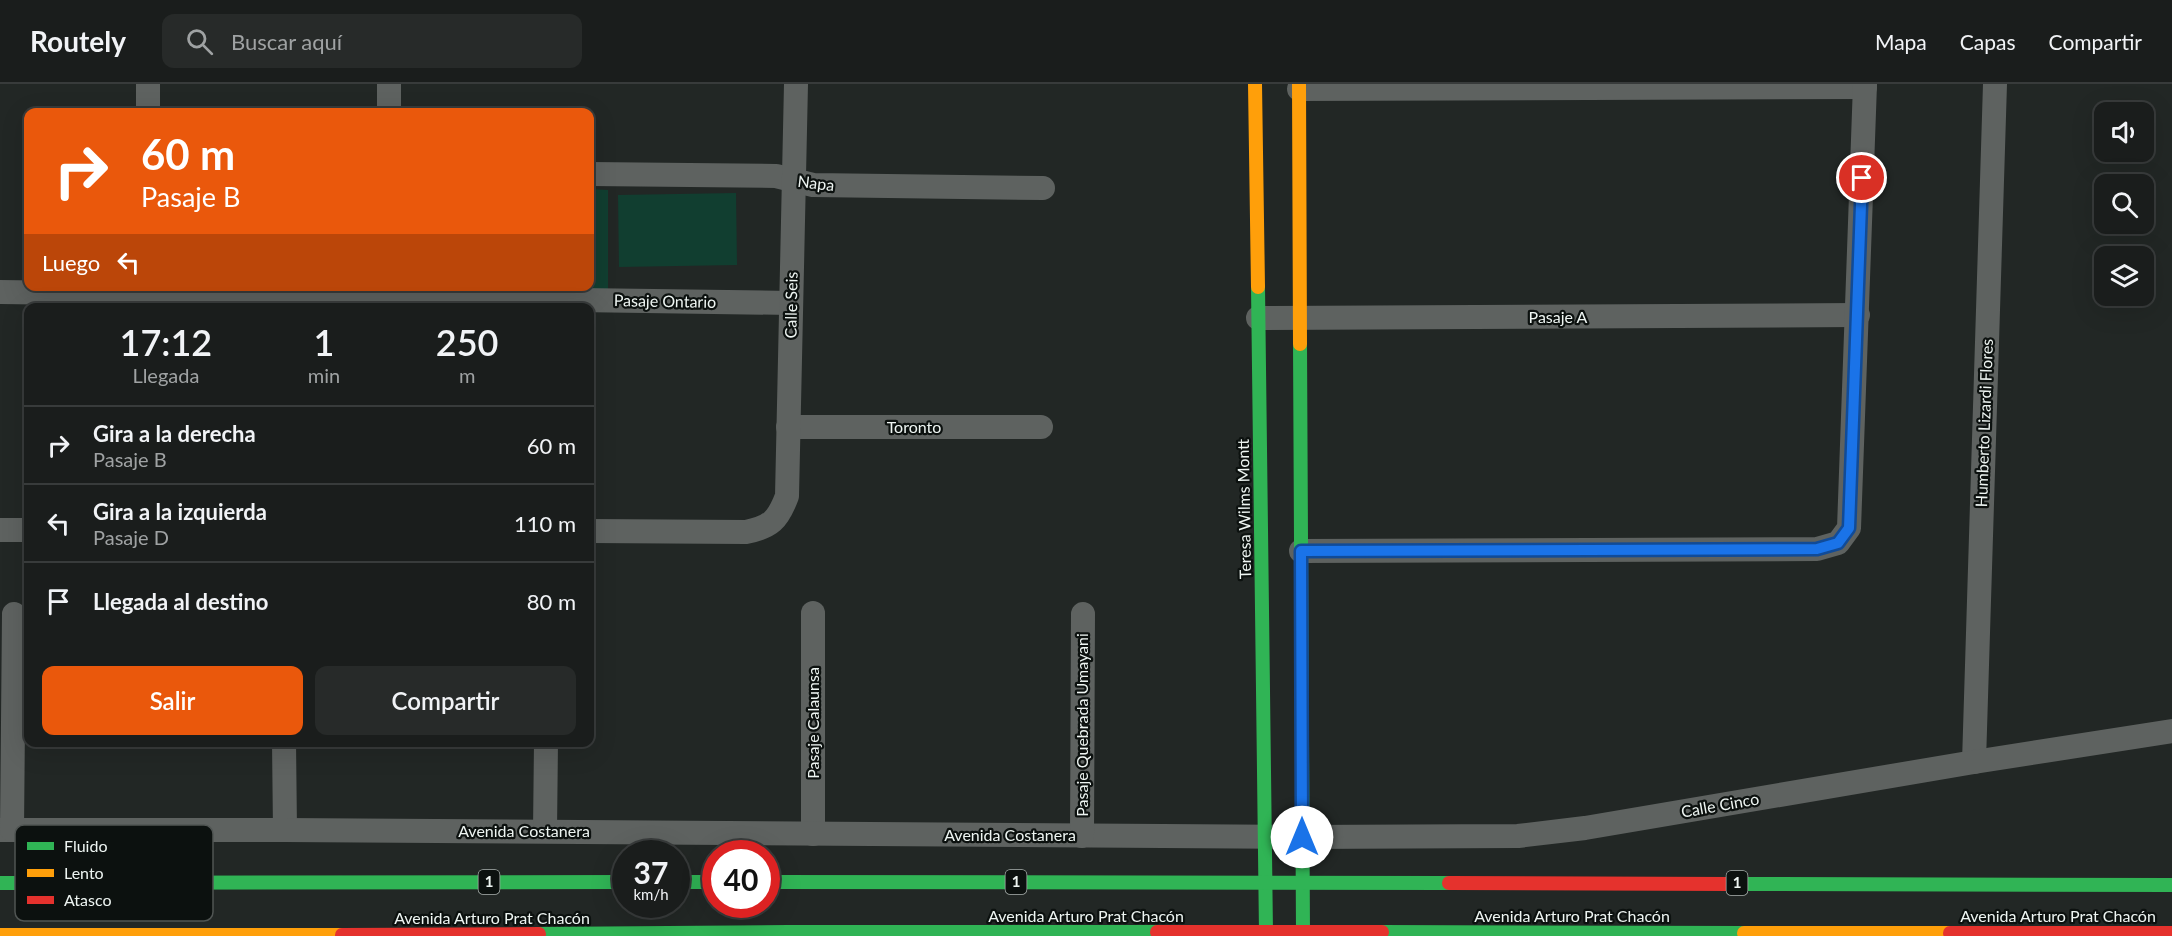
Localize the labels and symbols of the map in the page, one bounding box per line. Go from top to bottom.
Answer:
pin [1836,152,1887,203]
street label: Napa [797,171,836,194]
street label: Calle Seis [780,271,801,338]
street label: Pasaje Ontario [614,290,716,311]
street label: Pasaje A [1529,307,1588,326]
street label: Humberto Lizardi Flores [1971,338,1996,508]
street label: Toronto [887,417,941,436]
street label: Teresa Wilms Montt [1233,439,1254,579]
street label: Pasaje Quebrada Umayani [1072,633,1091,817]
street label: Pasaje Calaunsa [803,667,822,779]
street label: Calle Cinco [1679,788,1760,821]
position arrow [1270,805,1334,869]
street label: Avenida Costanera [458,821,590,840]
legend [15,825,213,921]
street label: Avenida Costanera [944,825,1076,844]
text: Fluido [64,836,107,855]
speed limit sign: 40 [702,840,780,918]
text: Lento [64,863,104,882]
road number: 1 [478,870,500,894]
road number: 1 [1006,870,1026,894]
road number: 1 [1726,871,1748,895]
text: Atasco [64,890,112,909]
street label: Avenida Arturo Prat Chacón [988,906,1184,925]
street label: Avenida Arturo Prat Chacón [1474,906,1670,925]
street label: Avenida Arturo Prat Chacón [1960,906,2156,925]
street label: Avenida Arturo Prat Chacón [394,908,590,927]

